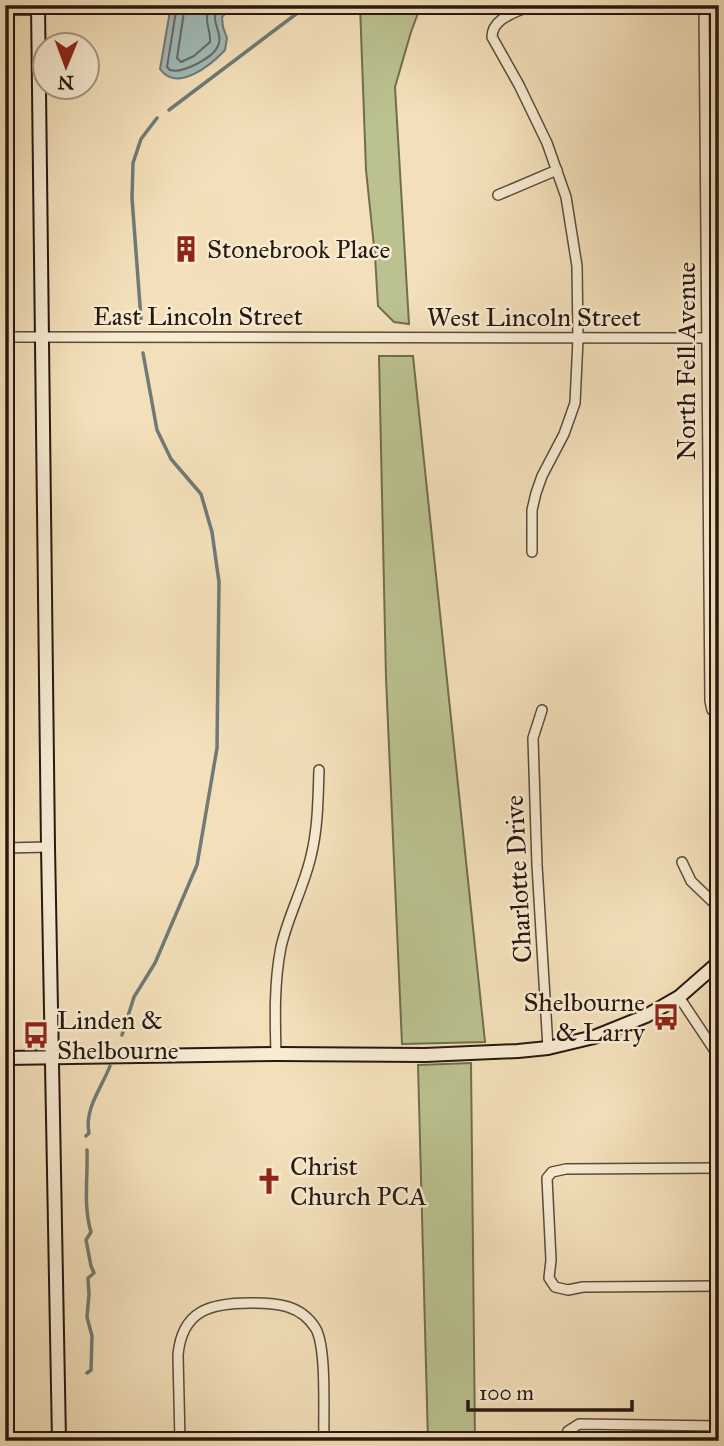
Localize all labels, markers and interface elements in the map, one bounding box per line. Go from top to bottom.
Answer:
north arrow [32,32,102,102]
text: N [57,71,74,94]
place label: Stonebrook Place [207,233,390,265]
building icon: Stonebrook Place [171,234,201,264]
street label: North Fell Avenue [670,261,702,460]
street label: East Lincoln Street [93,300,303,332]
street label: West Lincoln Street [427,301,641,333]
street label: Charlotte Drive [498,794,538,964]
place label: Shelbourne & Larry [523,986,646,1048]
bus stop icon: Shelbourne & Larry [651,1002,681,1032]
place label: Linden & Shelbourne [57,1004,179,1066]
bus stop icon: Linden & Shelbourne [21,1020,51,1050]
place label: Christ Church PCA [290,1150,427,1212]
church icon: Christ Church PCA [254,1166,284,1196]
scale bar [468,1369,633,1413]
text: 100 m [479,1380,534,1406]

